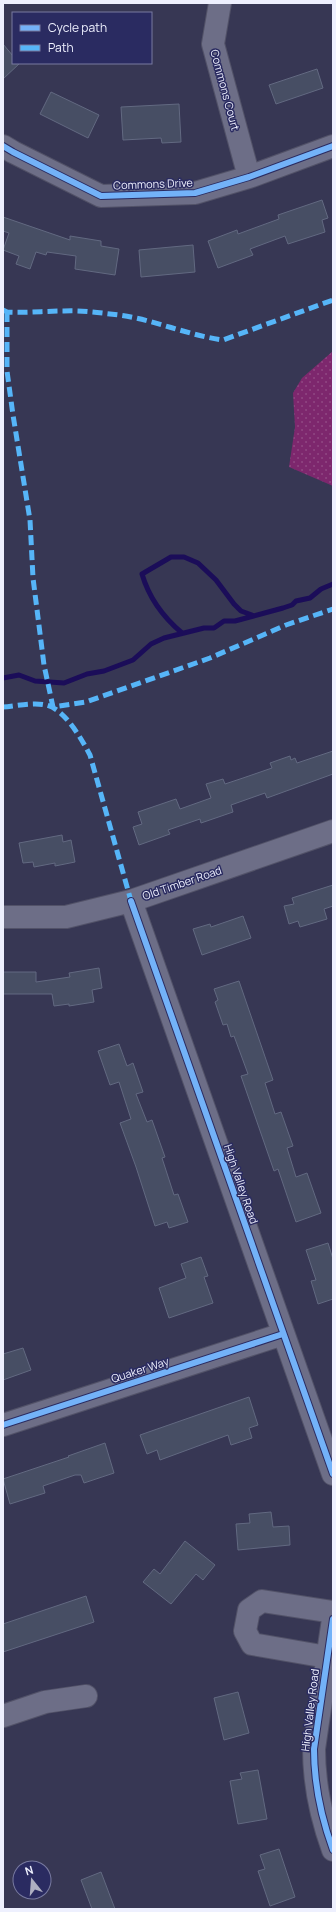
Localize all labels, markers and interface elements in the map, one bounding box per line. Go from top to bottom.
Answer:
legend [12,12,152,64]
text: Cycle path [48,19,107,36]
text: Path [48,39,74,56]
street label: Commons Court [207,48,244,132]
street label: Commons Drive [113,175,194,192]
street label: Old Timber Road [140,862,223,903]
street label: High Valley Road [221,1142,262,1226]
street label: Quaker Way [109,1353,171,1386]
street label: High Valley Road [297,1668,322,1752]
north arrow [12,1860,52,1900]
text: N [23,1862,35,1878]

